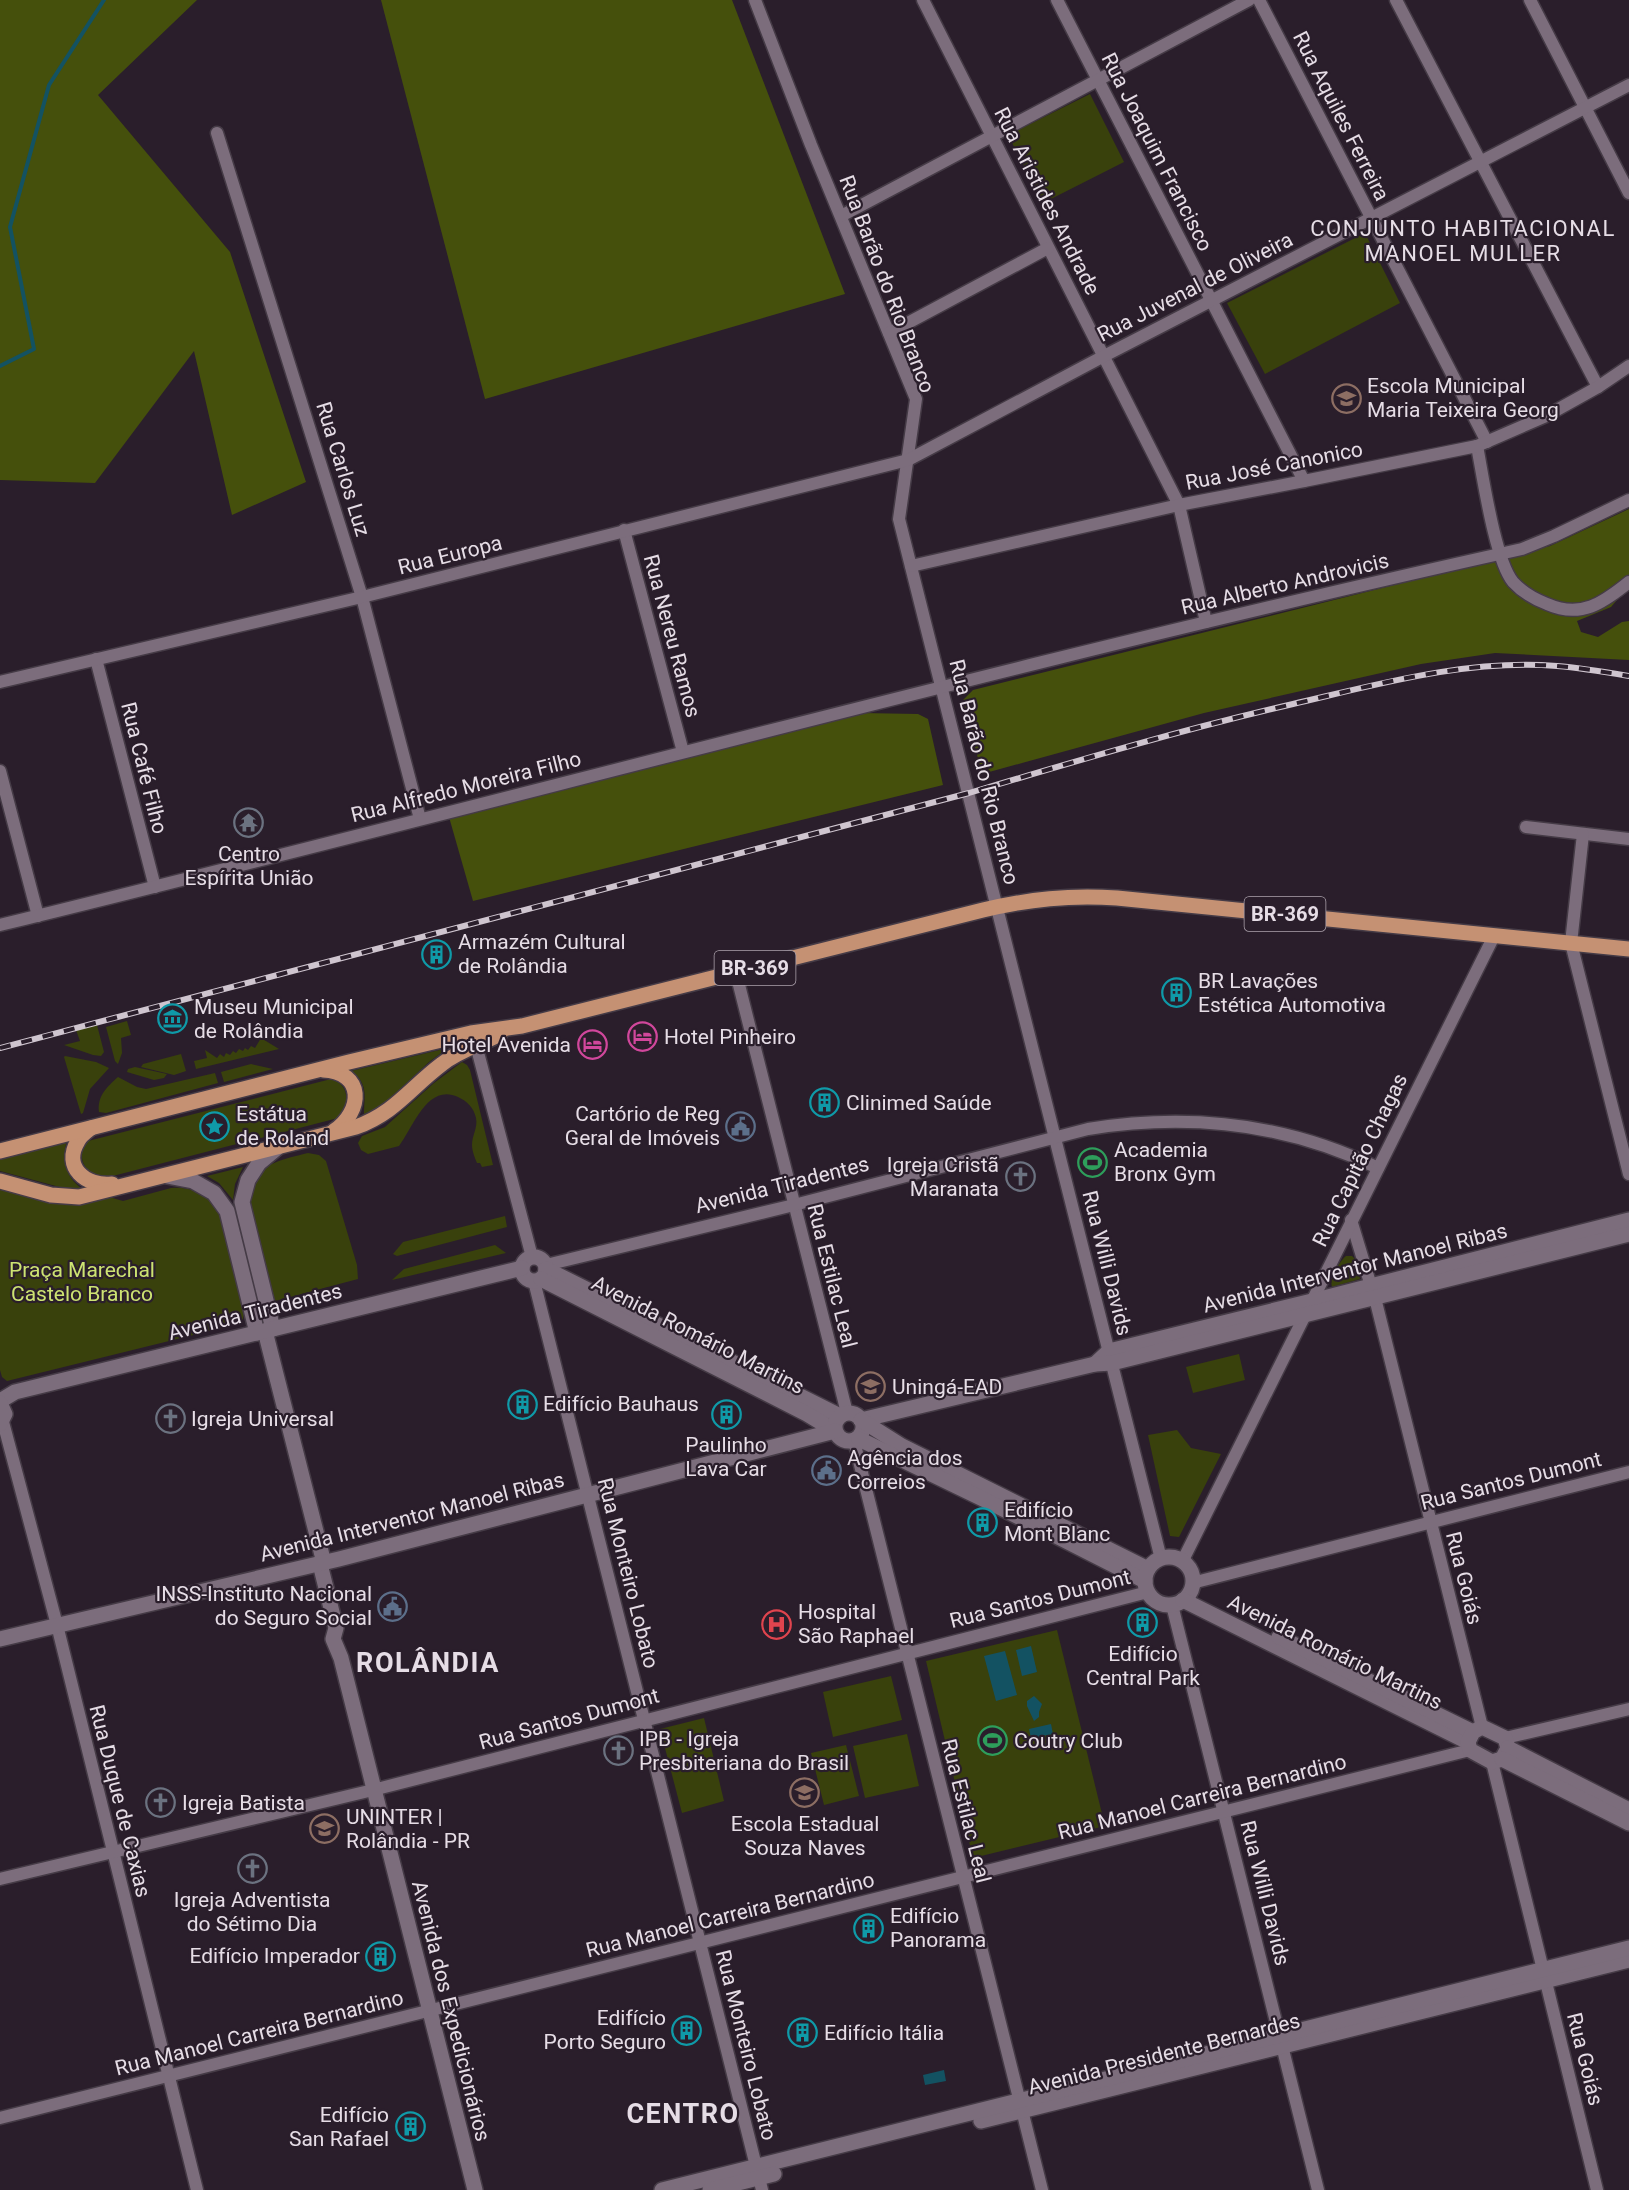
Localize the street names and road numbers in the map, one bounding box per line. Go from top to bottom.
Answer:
street label: Rua Aquiles Ferreira [1288,27,1394,205]
street label: Rua Joaquim Francisco [1097,49,1217,255]
street label: Rua Aristides Andrade [989,103,1105,299]
street label: Rua Barão do Rio Branco [834,172,940,396]
street label: Rua Juvenal de Oliveira [1093,227,1297,347]
street label: Rua Carlos Luz [311,399,375,539]
street label: Rua José Canonico [1183,437,1365,495]
street label: Rua Europa [395,530,505,580]
street label: Rua Alberto Androvicis [1179,548,1391,620]
street label: Rua Nereu Ramos [639,552,705,720]
street label: Rua Barão do Rio Branco [944,657,1024,887]
street label: Rua Café Filho [116,700,172,836]
street label: Rua Alfredo Moreira Filho [348,747,584,827]
road number: BR-369 [1244,897,1326,931]
road number: BR-369 [714,951,795,985]
street label: Rua Capitão Chagas [1308,1070,1412,1250]
street label: Avenida Tiradentes [693,1152,871,1218]
street label: Rua Willi Davids [1077,1188,1137,1338]
street label: Rua Estilac Leal [803,1201,861,1351]
street label: Avenida Interventor Manoel Ribas [1200,1219,1510,1317]
street label: Avenida Romário Martins [588,1271,808,1399]
street label: Avenida Tiradentes [166,1279,344,1345]
street label: Rua Santos Dumont [1418,1447,1604,1515]
street label: Avenida Interventor Manoel Ribas [257,1468,567,1566]
street label: Rua Monteiro Lobato [593,1475,663,1671]
street label: Rua Goiás [1441,1529,1487,1627]
street label: Rua Santos Dumont [947,1565,1133,1633]
street label: Avenida Romário Martins [1224,1590,1446,1714]
street label: Rua Santos Dumont [476,1683,662,1755]
street label: Rua Duque de Caxias [84,1702,156,1900]
street label: Rua Estilac Leal [937,1736,995,1886]
street label: Rua Manoel Carreira Bernardino [1055,1749,1349,1845]
street label: Rua Willi Davids [1235,1818,1295,1968]
street label: Rua Manoel Carreira Bernardino [583,1867,877,1963]
street label: Avenida dos Expedicionários [407,1878,495,2144]
street label: Rua Monteiro Lobato [711,1947,781,2143]
street label: Rua Manoel Carreira Bernardino [112,1985,406,2081]
street label: Avenida Presidente Bernardes [1025,2009,1303,2099]
street label: Rua Goiás [1562,2010,1608,2108]

